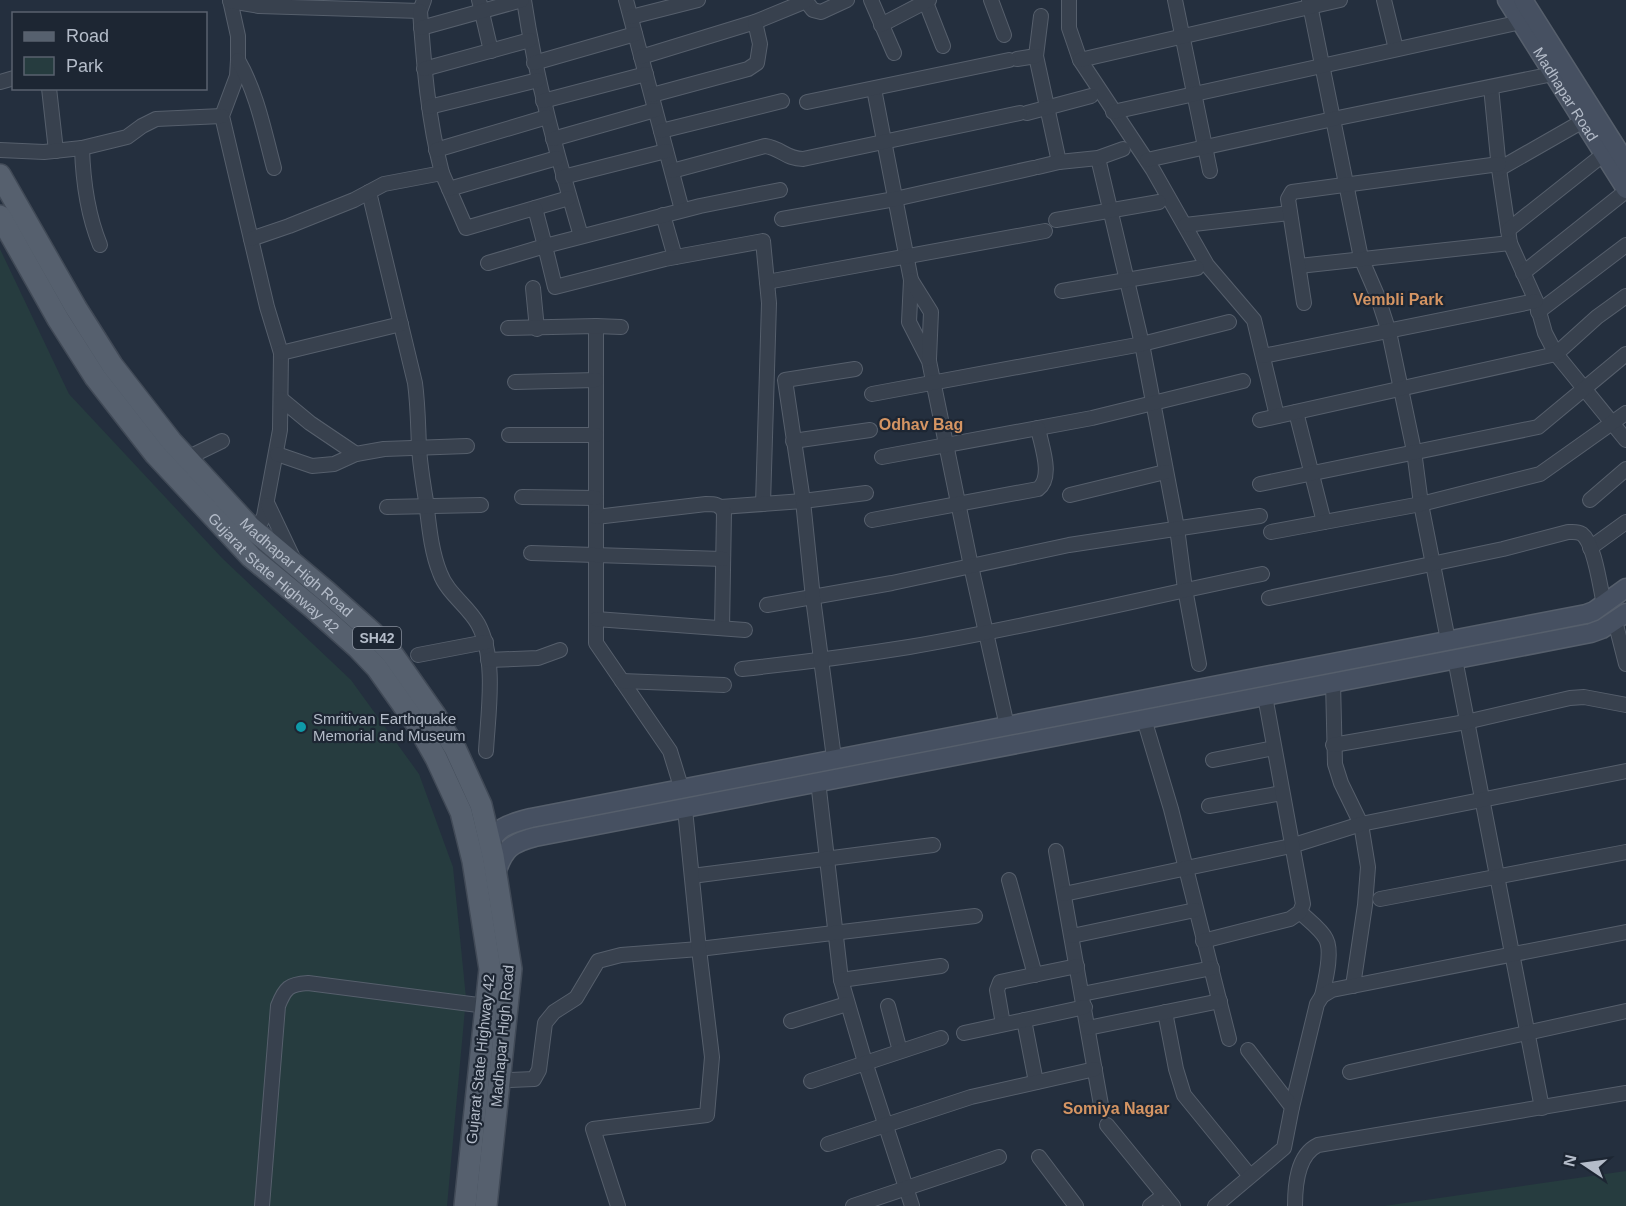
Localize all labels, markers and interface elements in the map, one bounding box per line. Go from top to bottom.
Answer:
legend [12,12,207,90]
text: Road [66,26,109,46]
street label: Madhapar Road [1530,44,1602,144]
text: Park [66,56,104,76]
district label: Vembli Park [1353,291,1443,308]
district label: Odhav Bag [879,416,963,433]
street label: Gujarat State Highway 42 [205,509,343,636]
street label: Madhapar High Road [237,514,357,620]
road number: SH42 [353,627,401,649]
place label: Smritivan Earthquake Memorial and Museum [313,710,466,744]
marker: Smritivan Earthquake Memorial and Museum [294,720,308,734]
street label: Madhapar High Road [487,964,517,1108]
street label: Gujarat State Highway 42 [463,973,497,1145]
district label: Somiya Nagar [1063,1100,1169,1117]
north arrow [1554,1134,1614,1194]
text: N [1560,1153,1579,1168]

